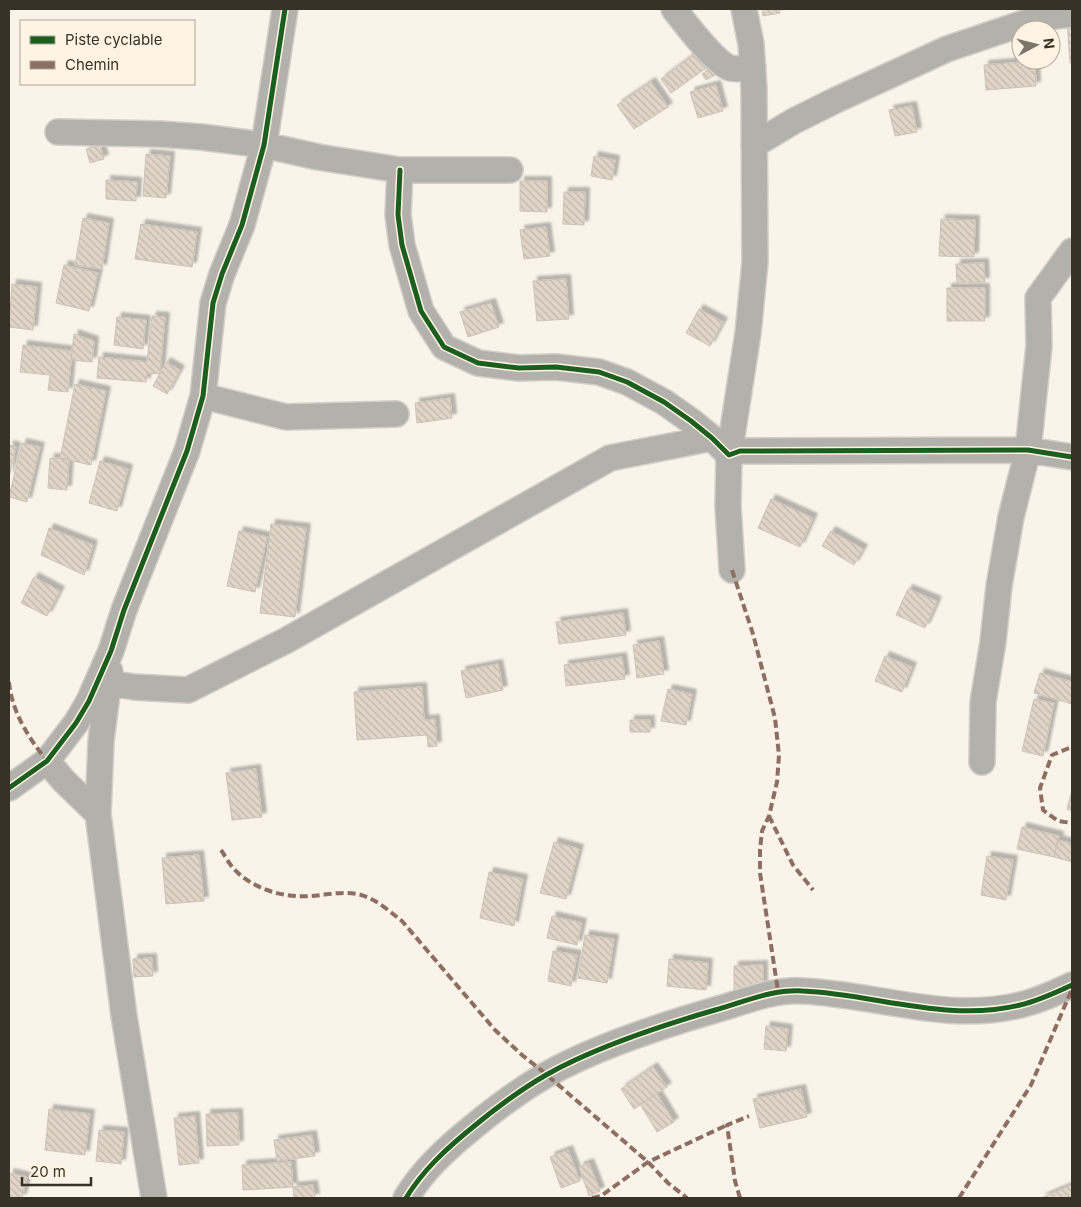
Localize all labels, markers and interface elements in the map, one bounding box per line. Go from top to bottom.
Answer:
legend [20,20,195,85]
north arrow [1011,20,1061,70]
text: Piste cyclable [65,30,162,49]
text: N [1040,37,1058,50]
text: Chemin [65,55,119,74]
scale bar [22,1154,91,1186]
text: 20 m [30,1162,66,1181]

